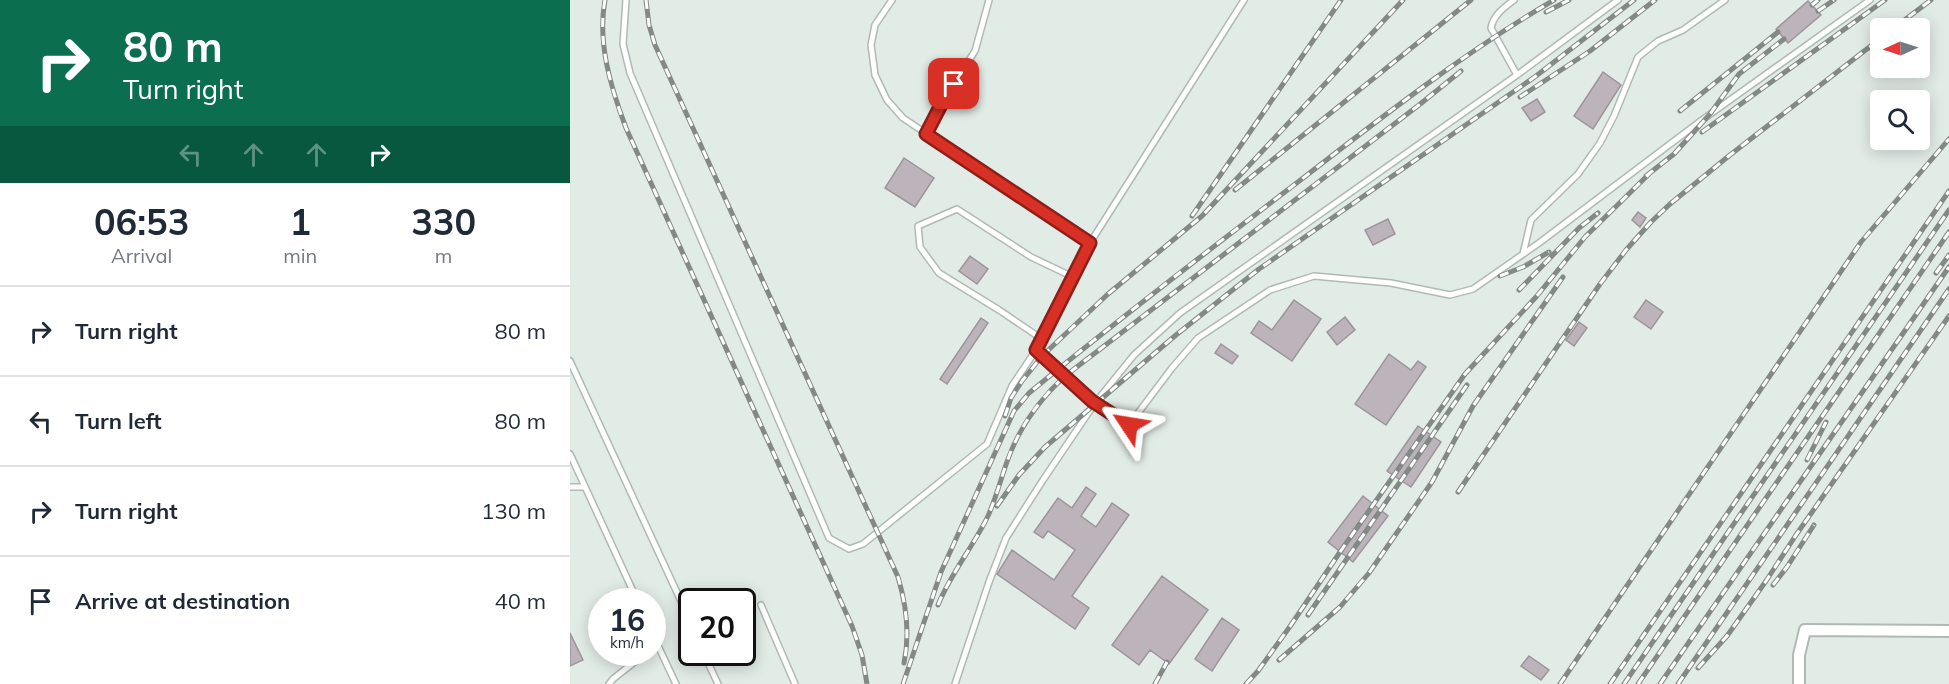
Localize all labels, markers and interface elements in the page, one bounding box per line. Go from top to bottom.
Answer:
north arrow [1870,18,1930,78]
map controls [1870,18,1930,150]
text: 80 m [123,20,223,73]
icon: right [24,24,102,102]
pin [928,58,979,109]
icon: arrive [937,67,970,100]
text: Turn right [123,72,243,106]
button: search [1870,90,1930,150]
icon: left [174,138,207,171]
icon: ahead [237,138,270,171]
icon: ahead [300,138,333,171]
icon: right [363,138,396,171]
text: 06:53 [94,199,189,244]
text: 1 [289,199,311,244]
text: 330 [411,199,476,244]
text: Arrival [111,243,172,268]
text: min [283,243,317,268]
text: m [435,243,452,268]
icon: right [24,315,57,348]
text: Turn right [75,317,178,345]
text: 80 m [495,317,546,345]
position arrow [1097,393,1161,457]
icon: left [24,405,57,438]
text: Turn left [75,407,162,435]
text: 80 m [495,407,546,435]
icon: right [24,495,57,528]
text: Turn right [75,497,178,525]
text: 130 m [481,497,546,525]
icon: arrive [24,585,57,618]
text: Arrive at destination [75,587,290,615]
text: 40 m [495,587,546,615]
speed limit sign: 20 [678,588,756,666]
text: 16 [609,601,645,639]
text: km/h [610,633,644,652]

